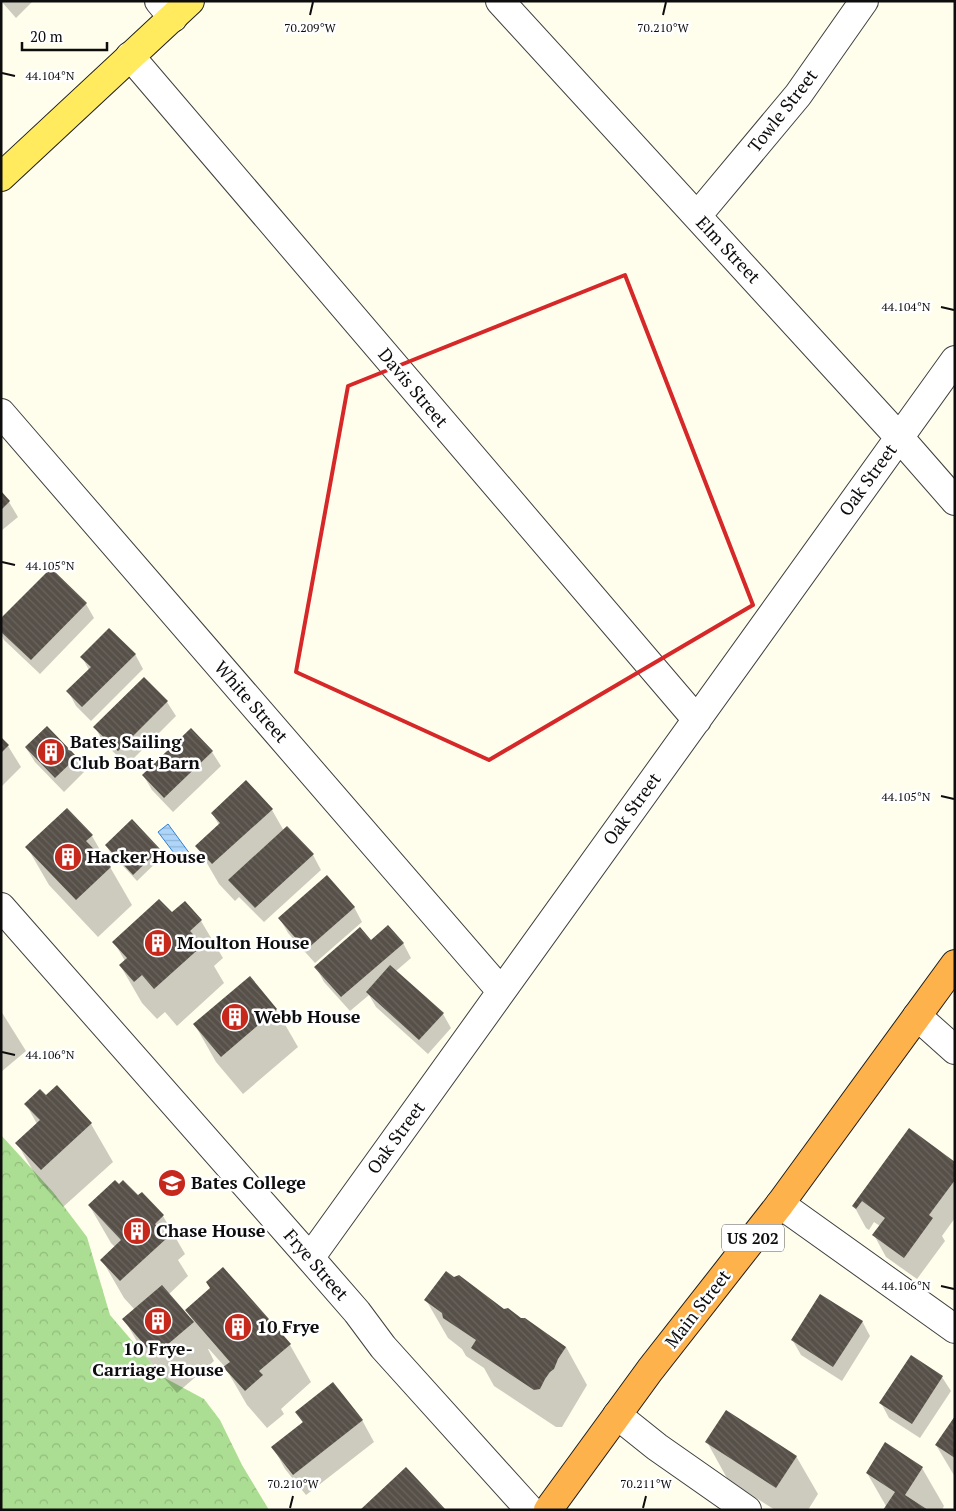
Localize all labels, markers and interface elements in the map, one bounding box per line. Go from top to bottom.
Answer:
scale bar [22,20,108,52]
text: 70.209°W [284,20,337,35]
text: 70.210°W [637,20,690,35]
text: 20 m [30,26,63,46]
street label: Towle Street [742,63,823,157]
text: 44.104°N [25,68,75,83]
street label: Elm Street [691,210,766,288]
text: 44.104°N [881,299,931,314]
street label: Davis Street [374,343,454,432]
street label: Oak Street [833,438,902,520]
text: 44.105°N [25,558,75,573]
street label: White Street [210,655,294,748]
place label: Bates Sailing Club Boat Barn [70,729,200,774]
building icon: Bates Sailing Club Boat Barn [36,737,66,767]
street label: Oak Street [597,767,666,849]
text: 44.105°N [881,789,931,804]
building icon: Hacker House [53,842,83,872]
place label: Hacker House [87,844,206,868]
building icon: Moulton House [143,928,173,958]
place label: Moulton House [177,930,310,954]
building icon: Webb House [220,1002,250,1032]
place label: Webb House [254,1004,361,1028]
text: 44.106°N [25,1047,75,1062]
street label: Oak Street [361,1096,430,1178]
school or university icon: Bates College [157,1168,187,1198]
place label: Bates College [191,1170,306,1194]
building icon: Chase House [122,1216,152,1246]
place label: Chase House [156,1218,266,1242]
street label: Frye Street [279,1224,355,1305]
road number: US 202 [722,1224,784,1252]
street label: Main Street [659,1264,736,1353]
text: 44.106°N [881,1278,931,1293]
building icon: 10 Frye- Carriage House [143,1306,173,1336]
building icon: 10 Frye [223,1312,253,1342]
place label: 10 Frye [257,1314,320,1338]
place label: 10 Frye- Carriage House [92,1336,224,1381]
text: 70.210°W [267,1476,320,1491]
text: 70.211°W [620,1476,673,1491]

